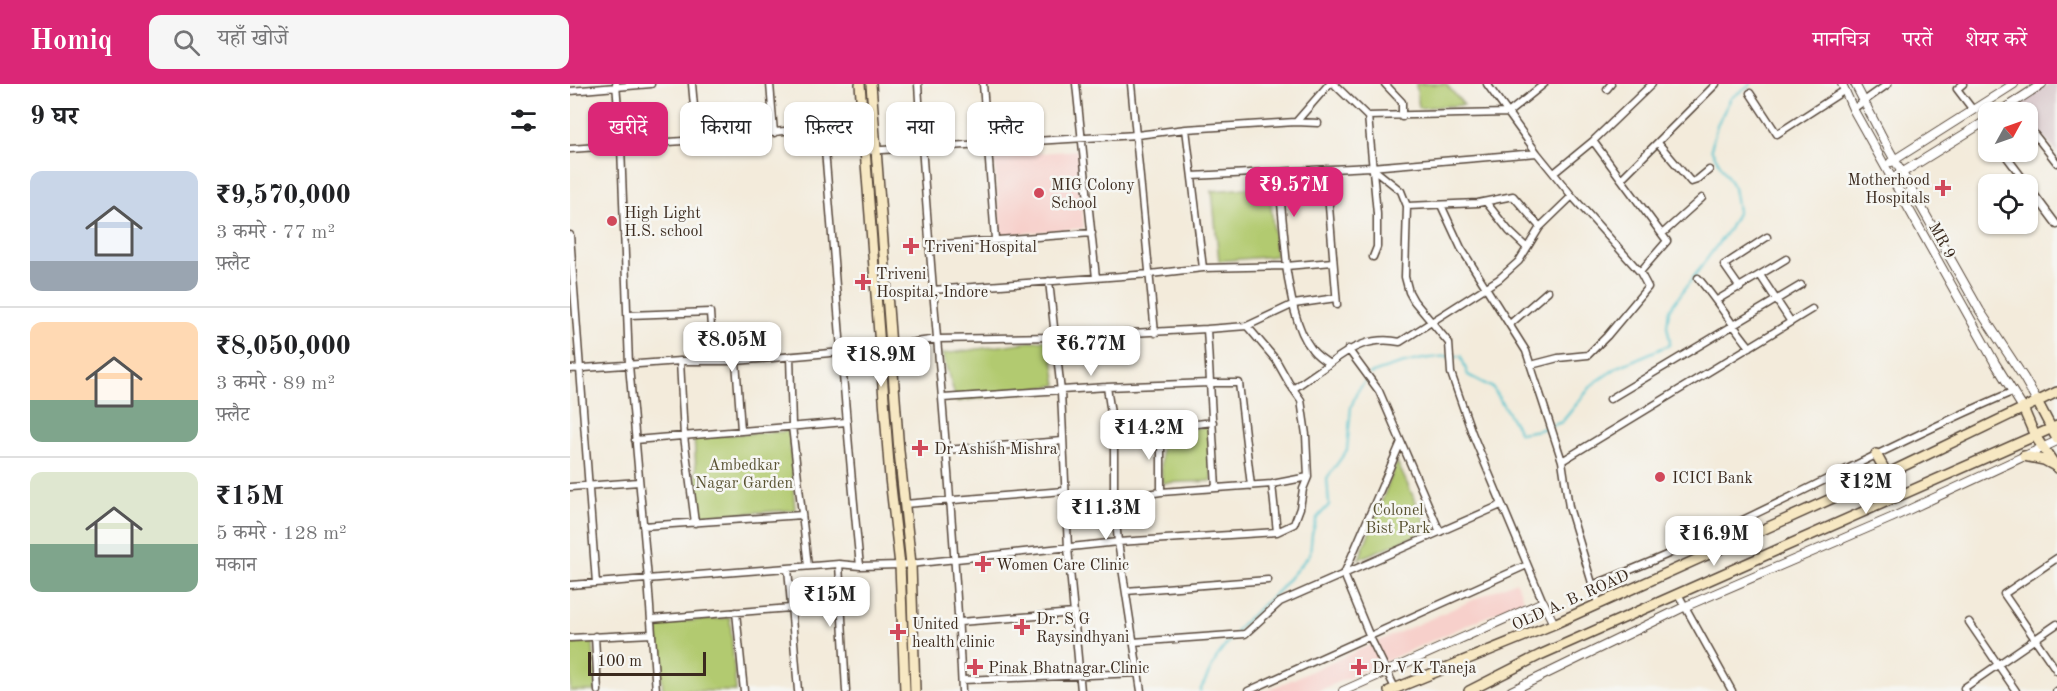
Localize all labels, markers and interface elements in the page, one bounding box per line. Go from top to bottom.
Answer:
search box [149,15,569,69]
icon: search [170,26,203,59]
text: Homiq [30,28,113,56]
text: यहाँ खोजें [218,28,288,50]
text: मानचित्र [1813,30,1869,51]
text: परतें [1902,30,1932,51]
text: शेयर करें [1965,30,2027,51]
chip: खरीदें [588,102,668,156]
chip: किराया [680,102,772,156]
chip: फ़िल्टर [784,102,874,156]
chip: नया [886,102,955,156]
chip: फ़्लैट [967,102,1044,156]
north arrow [1978,102,2038,162]
map controls [1978,102,2038,234]
text: 9 घर [30,104,78,130]
icon: filters [507,104,540,137]
pin: ₹9.57M [1245,167,1343,218]
place label: Motherhood Hospitals [1848,173,1930,207]
button: locate [1978,174,2038,234]
text: ₹9.57M [1259,176,1329,196]
place label: MIG Colony School [1051,178,1135,212]
marker: Motherhood Hospitals [1934,179,1952,197]
text: ₹9,570,000 [216,183,351,209]
marker: MIG Colony School [1032,186,1046,200]
icon: home [78,195,150,267]
place label: High Light H.S. school [624,206,703,240]
marker: High Light H.S. school [605,214,619,228]
street label: MR 9 [1925,220,1958,262]
text: 3 कमरे · 77 m² [216,223,335,243]
marker: Triveni Hospital [902,237,920,255]
place label: Triveni Hospital [924,240,1037,256]
text: फ़्लैट [216,255,249,275]
place label: Triveni Hospital, Indore [876,267,988,301]
marker: Triveni Hospital, Indore [854,273,872,291]
pin: ₹8.05M [683,322,781,373]
pin: ₹6.77M [1042,326,1140,377]
text: ₹8.05M [697,331,767,351]
text: ₹8,050,000 [216,334,351,360]
text: ₹6.77M [1056,335,1126,355]
pin: ₹18.9M [832,337,930,388]
icon: home [78,346,150,418]
text: ₹18.9M [846,346,916,366]
text: 3 कमरे · 89 m² [216,374,335,394]
text: फ़्लैट [216,406,249,426]
pin: ₹14.2M [1100,410,1198,461]
text: ₹14.2M [1114,419,1184,439]
marker: Dr Ashish Mishra [911,439,929,457]
place label: Dr Ashish Mishra [934,442,1058,458]
park label: Ambedkar Nagar Garden [695,458,793,492]
pin: ₹12M [1830,464,1902,515]
marker: ICICI Bank [1653,470,1667,484]
place label: ICICI Bank [1672,471,1753,487]
text: ₹12M [1840,473,1892,493]
text: ₹15M [216,484,284,510]
pin: ₹11.3M [1057,490,1155,541]
icon: home [78,496,150,568]
text: ₹11.3M [1071,499,1141,519]
park label: Colonel Bist Park [1365,503,1431,537]
pin: ₹16.9M [1665,516,1763,567]
text: 5 कमरे · 128 m² [216,524,347,544]
text: ₹16.9M [1679,525,1749,545]
marker: Women Care Clinic [974,555,992,573]
text: मकान [216,556,257,576]
place label: Women Care Clinic [996,558,1129,574]
street label: OLD A. B. ROAD [1510,568,1632,634]
pin: ₹15M [794,577,866,628]
text: ₹15M [804,586,856,606]
place label: Dr. S G Raysindhyani [1036,612,1129,646]
place label: United health clinic [912,617,995,651]
marker: Dr. S G Raysindhyani [1013,618,1031,636]
marker: United health clinic [889,623,907,641]
scale bar [588,649,706,676]
text: 100 m [597,654,642,670]
marker: Pinak Bhatnagar Clinic [966,658,984,676]
marker: Dr V K Taneja [1350,658,1368,676]
place label: Pinak Bhatnagar Clinic [988,661,1149,677]
place label: Dr V K Taneja [1372,661,1477,677]

